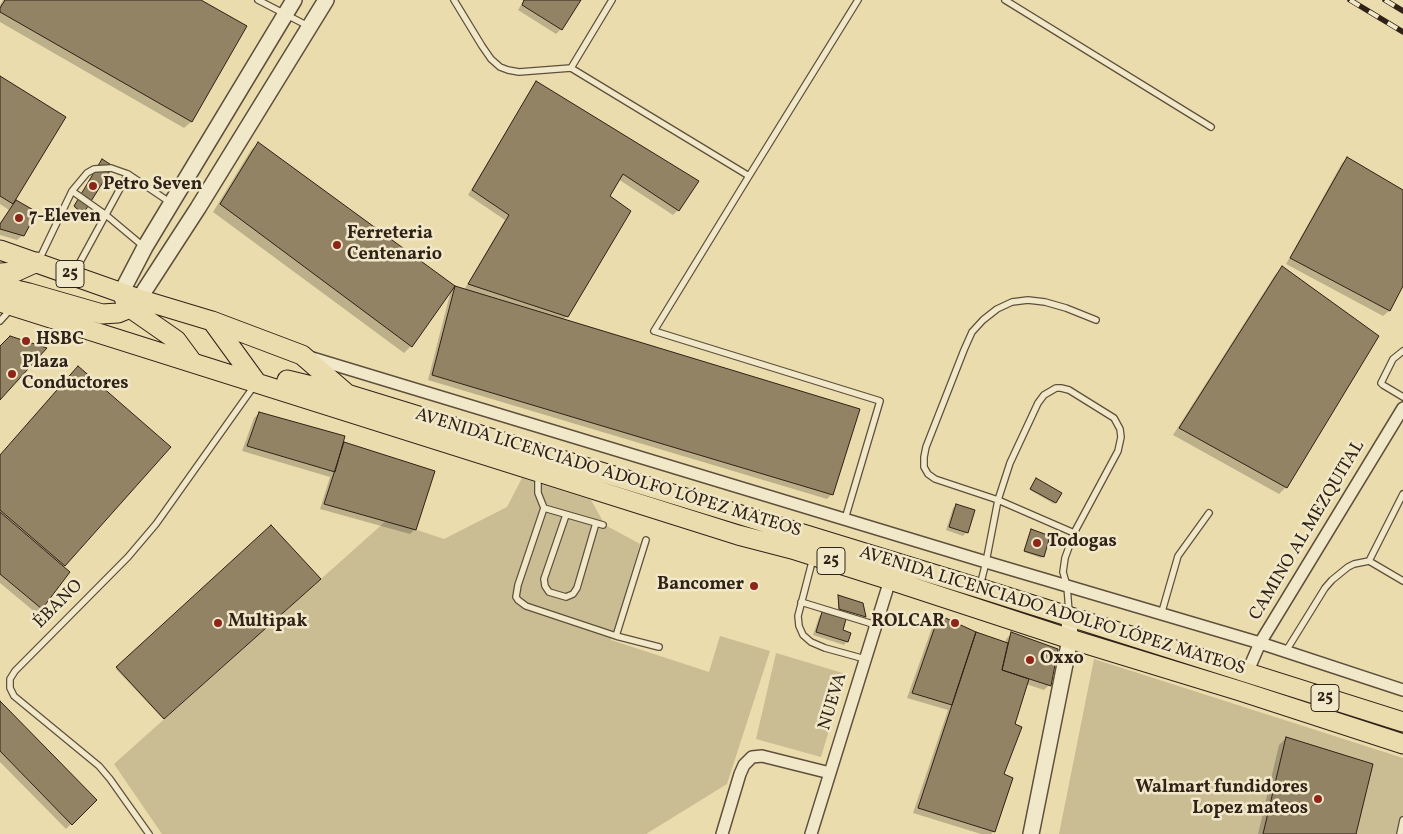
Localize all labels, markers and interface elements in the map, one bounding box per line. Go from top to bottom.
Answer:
place label: Petro Seven [103,175,202,197]
marker: Petro Seven [87,180,99,192]
place label: 7-Eleven [29,207,101,229]
marker: 7-Eleven [13,212,25,224]
place label: Ferreteria Centenario [347,224,442,266]
marker: Ferreteria Centenario [331,239,343,251]
road number: 25 [56,260,84,288]
place label: HSBC [36,330,84,352]
marker: HSBC [20,335,32,347]
place label: Plaza Conductores [22,353,129,396]
marker: Plaza Conductores [6,368,18,380]
street label: AVENIDA LICENCIADO ADOLFO LÓPEZ MATEOS [412,405,804,543]
street label: CAMINO AL MEZQUITAL [1246,437,1370,625]
place label: Todogas [1047,532,1117,554]
marker: Todogas [1031,537,1043,549]
street label: AVENIDA LICENCIADO ADOLFO LÓPEZ MATEOS [856,543,1248,681]
road number: 25 [817,548,845,574]
place label: Bancomer [657,575,744,597]
street label: ÉBANO [30,576,88,634]
marker: Bancomer [748,580,760,592]
place label: Multipak [228,612,307,634]
place label: ROLCAR [871,612,945,634]
marker: Multipak [212,617,224,629]
marker: ROLCAR [949,617,961,629]
place label: Oxxo [1040,649,1084,671]
marker: Oxxo [1024,654,1036,666]
street label: NUEVA [815,671,853,733]
road number: 25 [1311,684,1339,711]
place label: Walmart fundidores Lopez mateos [1136,778,1308,821]
marker: Walmart fundidores Lopez mateos [1312,793,1324,805]

